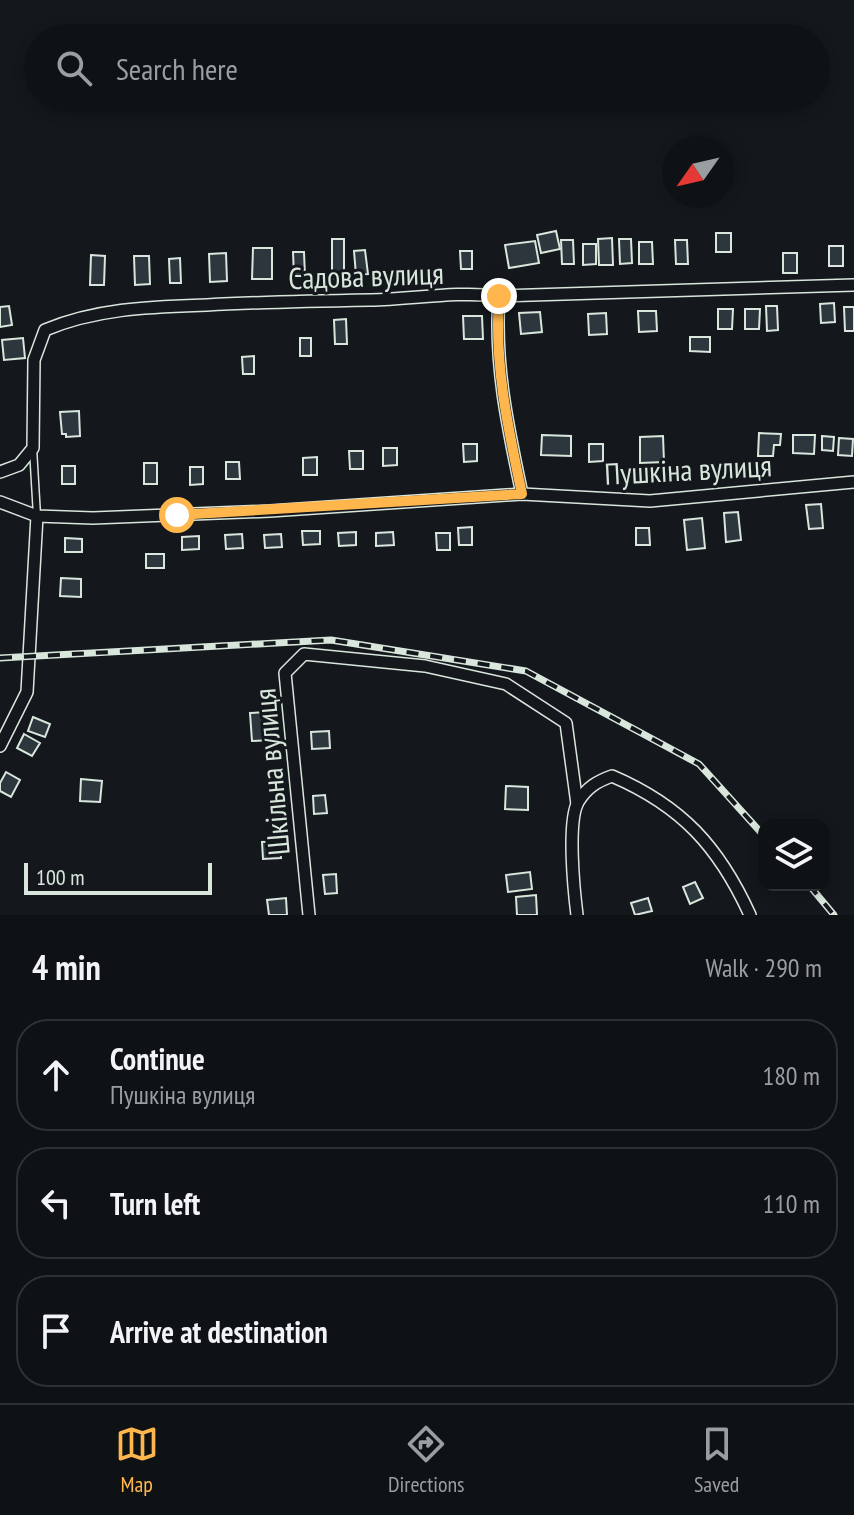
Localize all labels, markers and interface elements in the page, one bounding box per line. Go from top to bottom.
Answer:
search box [24,24,830,112]
icon: search [52,46,96,90]
text: Search here [116,49,238,88]
north arrow [662,136,734,208]
street label: Садова вулиця [288,253,444,297]
route end [481,278,517,314]
street label: Пушкіна вулиця [603,445,773,493]
route start [159,497,195,533]
street label: Шкільна вулиця [244,687,298,857]
map controls [758,819,830,891]
button: layers [758,819,830,891]
scale bar [24,859,212,895]
text: 100 m [36,863,85,891]
text: 4 min [32,945,101,989]
text: Walk · 290 m [705,951,822,984]
text: Continue [110,1039,205,1078]
icon: ahead [34,1053,78,1097]
text: 180 m [762,1059,820,1092]
text: Пушкіна вулиця [110,1078,255,1111]
icon: left [34,1181,78,1225]
text: Turn left [110,1184,200,1223]
text: 110 m [762,1187,820,1220]
icon: arrive [34,1309,78,1353]
text: Arrive at destination [110,1312,328,1351]
tab: Map [115,1422,159,1498]
tab: Directions [388,1422,465,1498]
tab: Saved [694,1422,739,1498]

